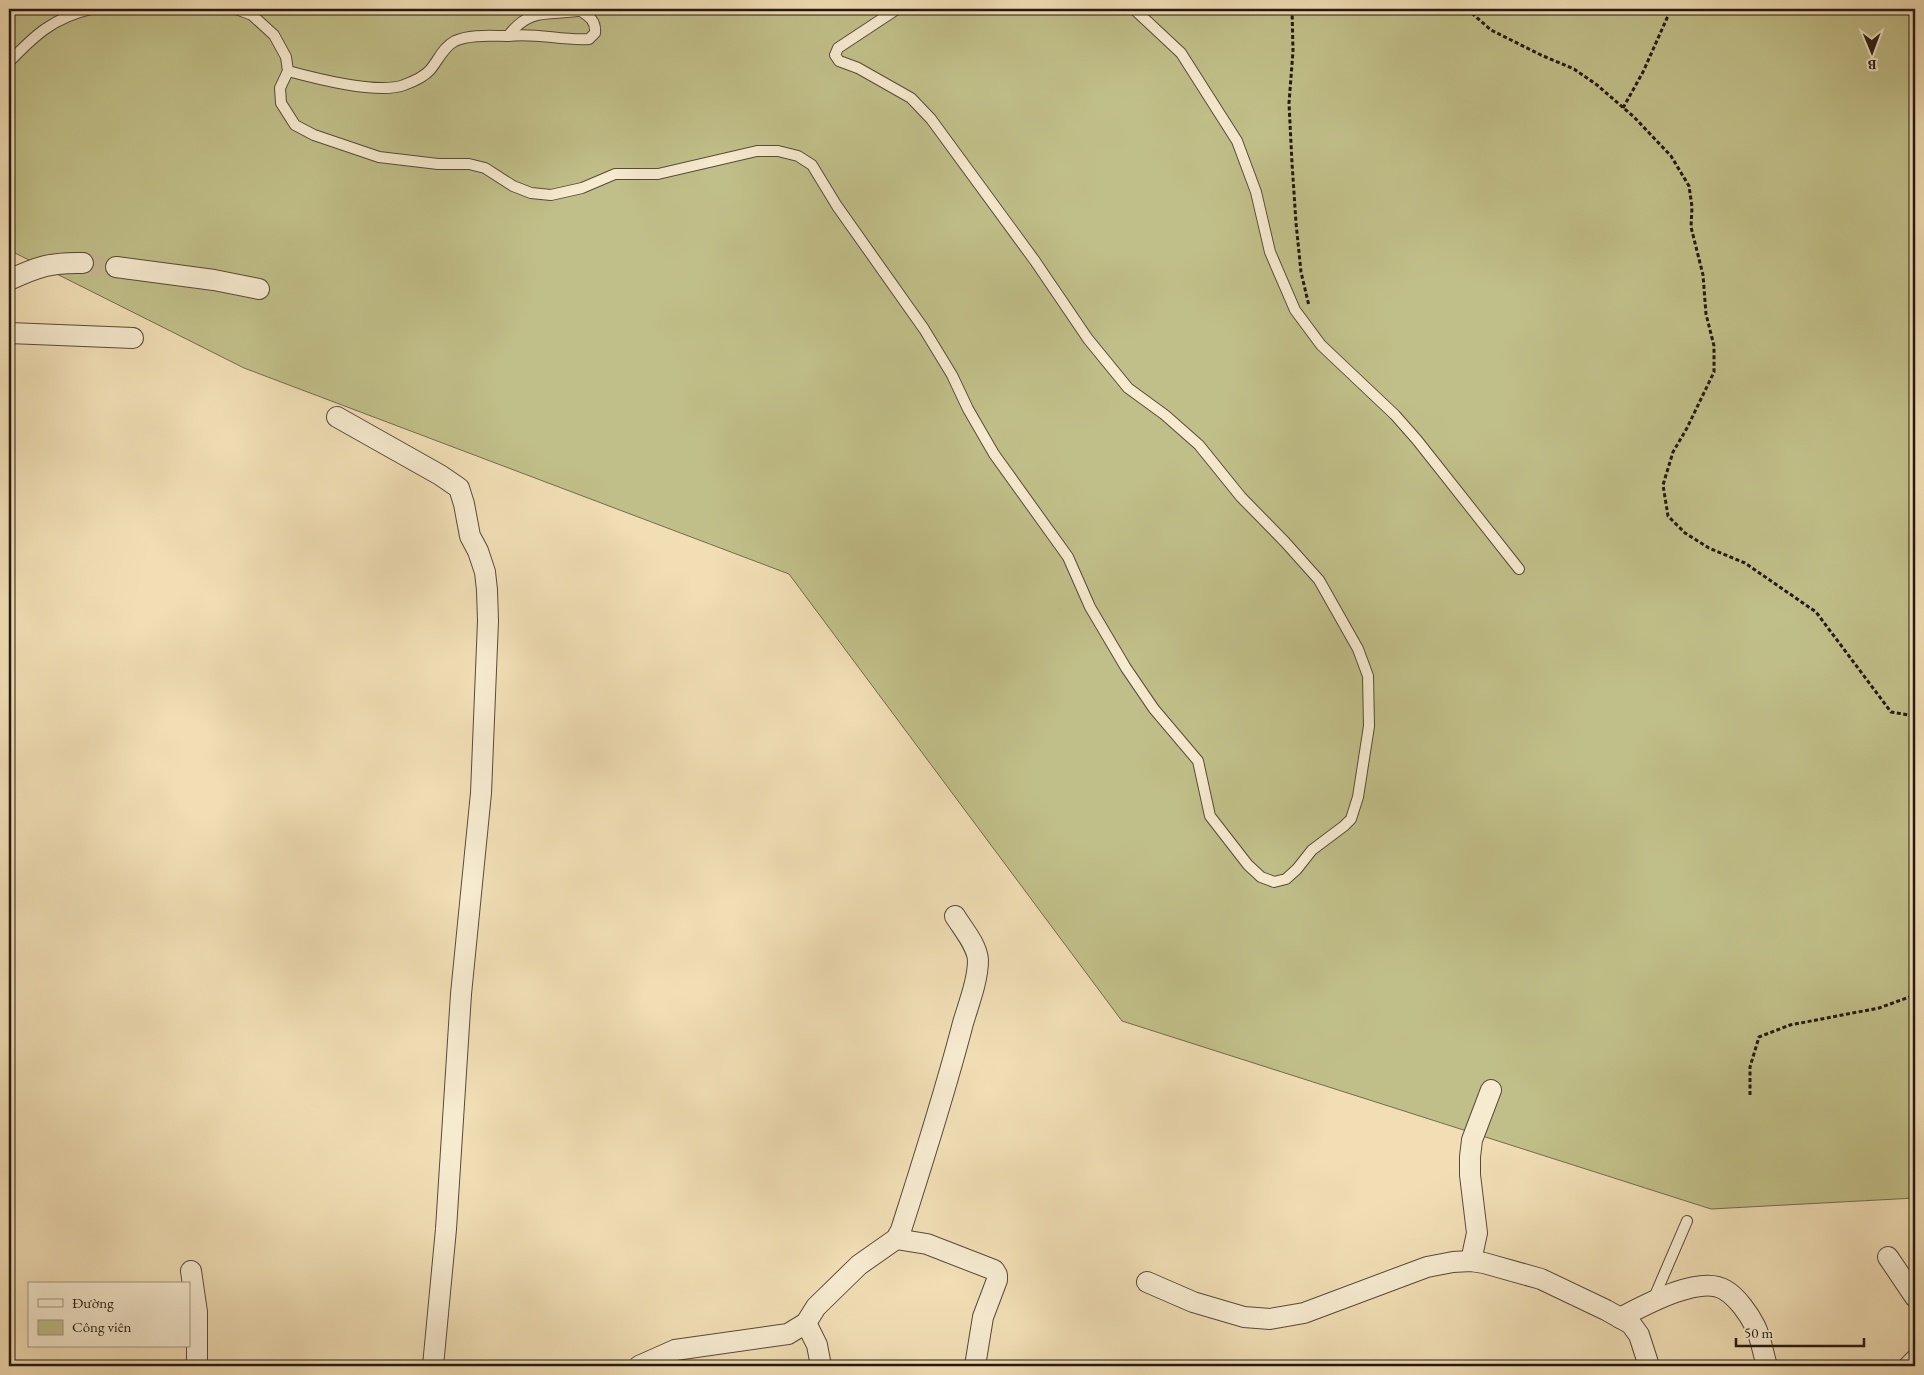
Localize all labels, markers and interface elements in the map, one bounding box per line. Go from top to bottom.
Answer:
north arrow [1846,28,1896,78]
text: B [1867,56,1877,74]
legend [28,1282,190,1348]
text: Đường [72,1293,114,1312]
scale bar [1736,1315,1864,1347]
text: Công viên [72,1317,132,1336]
text: 50 m [1744,1323,1773,1342]

